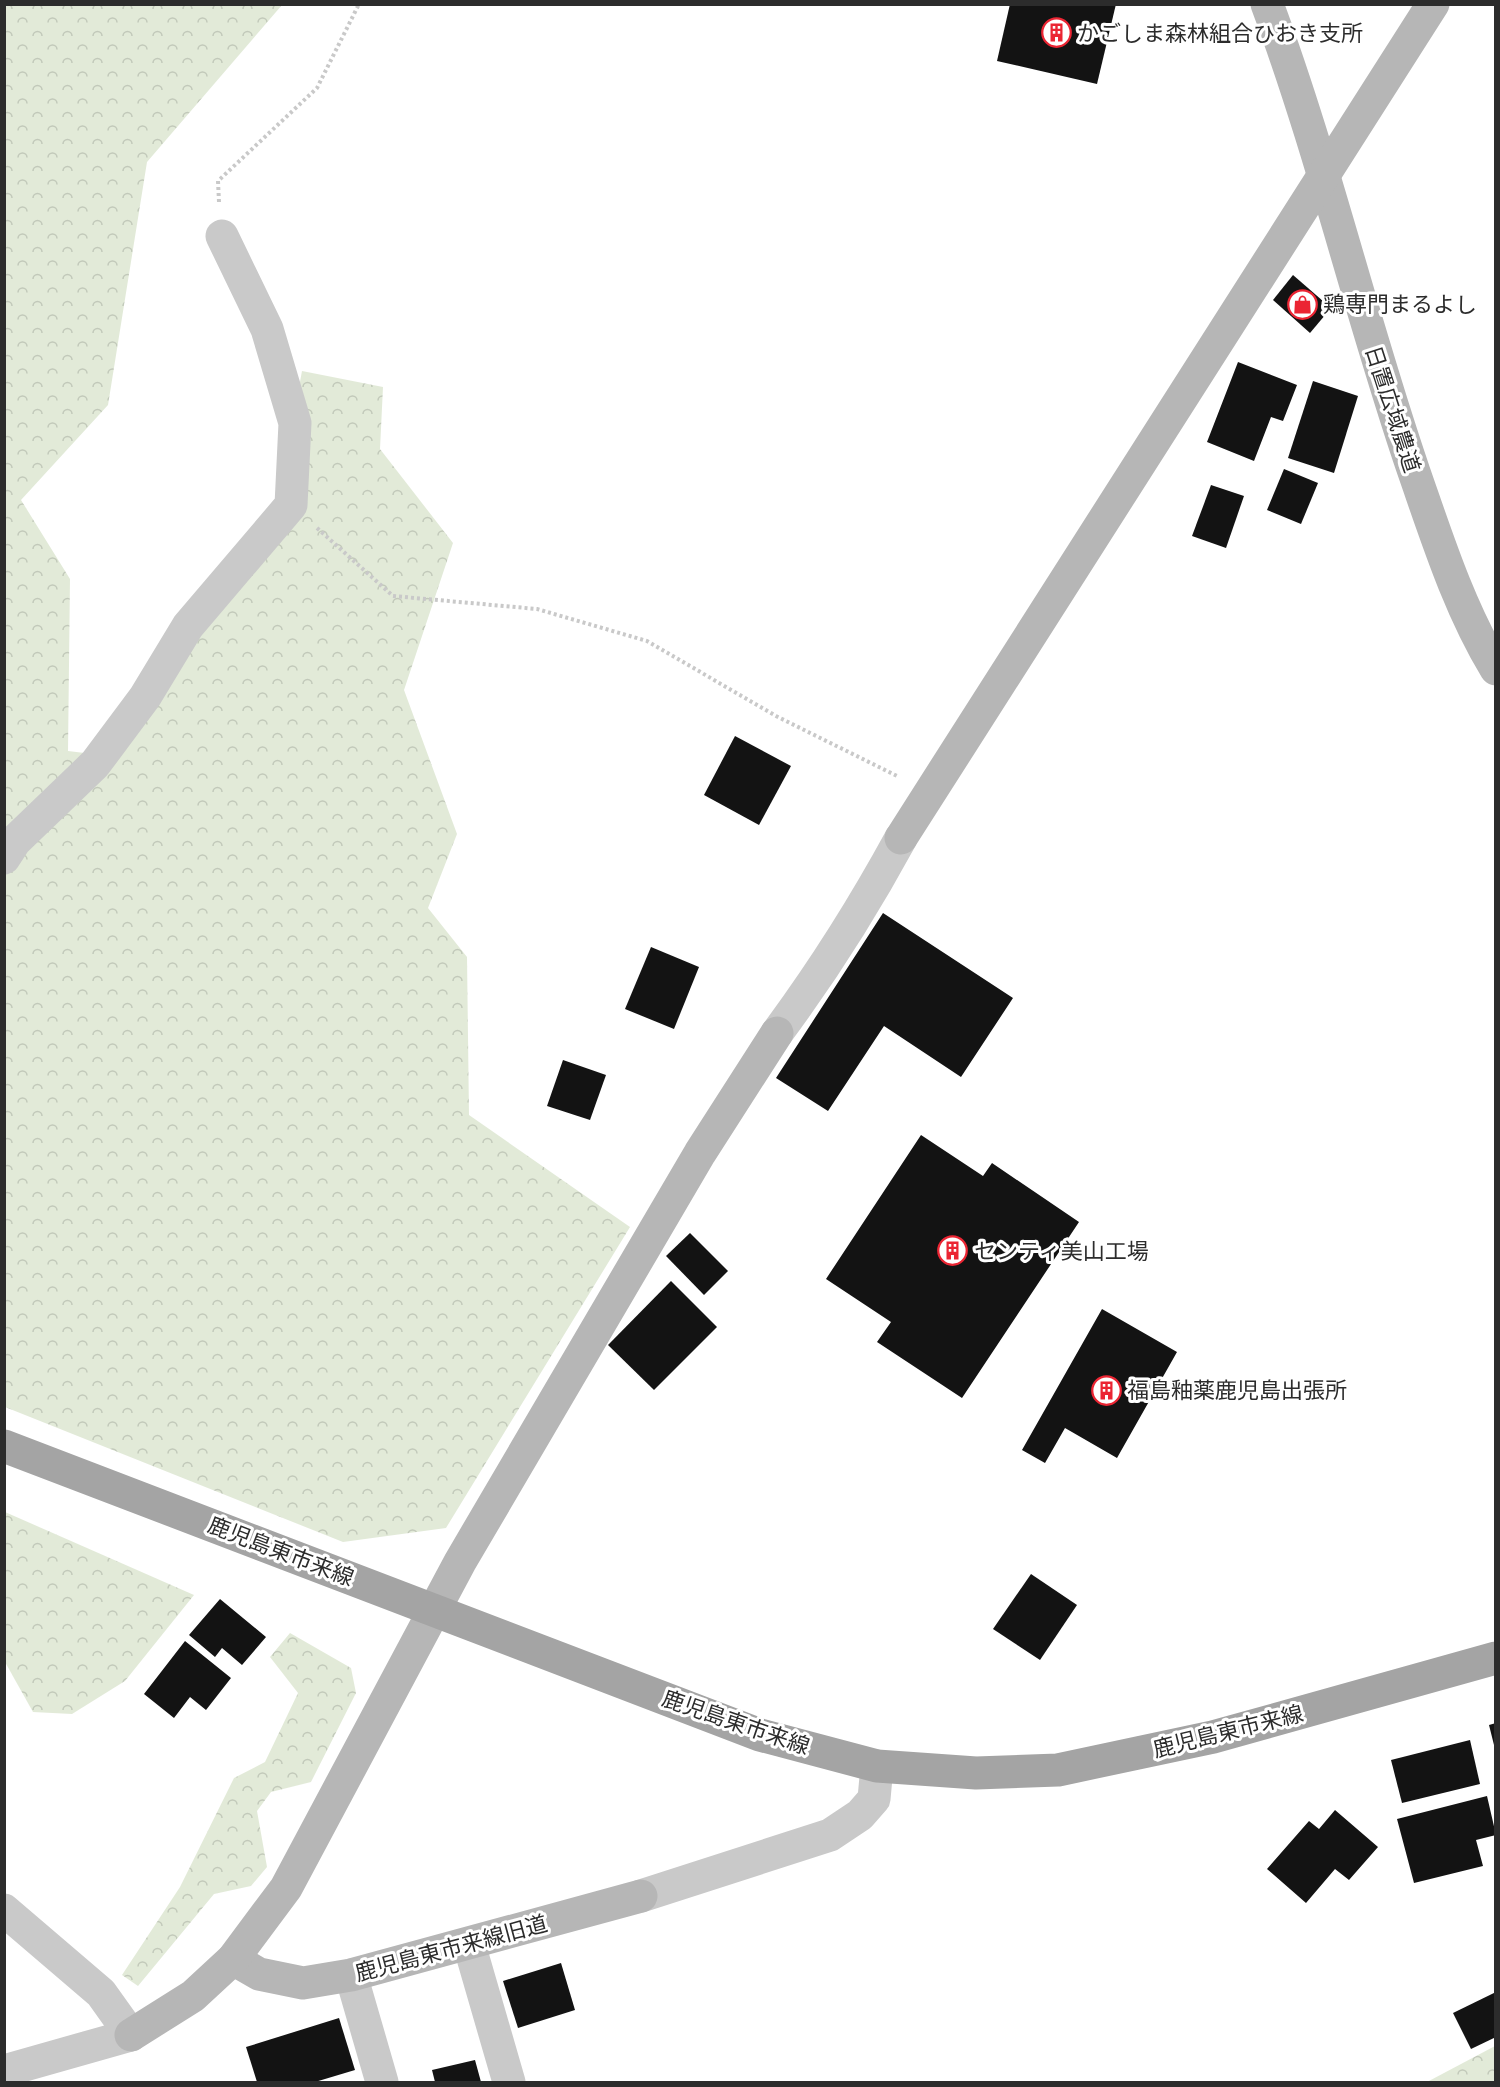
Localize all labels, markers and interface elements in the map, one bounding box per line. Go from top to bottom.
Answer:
building icon: かごしま森林組合ひおき支所 [1040,17,1072,49]
place label: かごしま森林組合ひおき支所 [1077,21,1363,48]
shop icon: 鶏専門まるよし [1286,288,1318,320]
place label: 鶏専門まるよし [1323,292,1477,319]
street label: 日置広域農道 [1358,343,1425,476]
building icon: センティ美山工場 [937,1235,969,1267]
place label: センティ美山工場 [974,1239,1149,1266]
building icon: 福島釉薬鹿児島出張所 [1090,1374,1122,1406]
place label: 福島釉薬鹿児島出張所 [1127,1378,1347,1405]
street label: 鹿児島東市来線 [204,1512,357,1593]
street label: 鹿児島東市来線 [658,1686,813,1761]
street label: 鹿児島東市来線 [1150,1701,1306,1764]
street label: 鹿児島東市来線旧道 [352,1911,551,1988]

